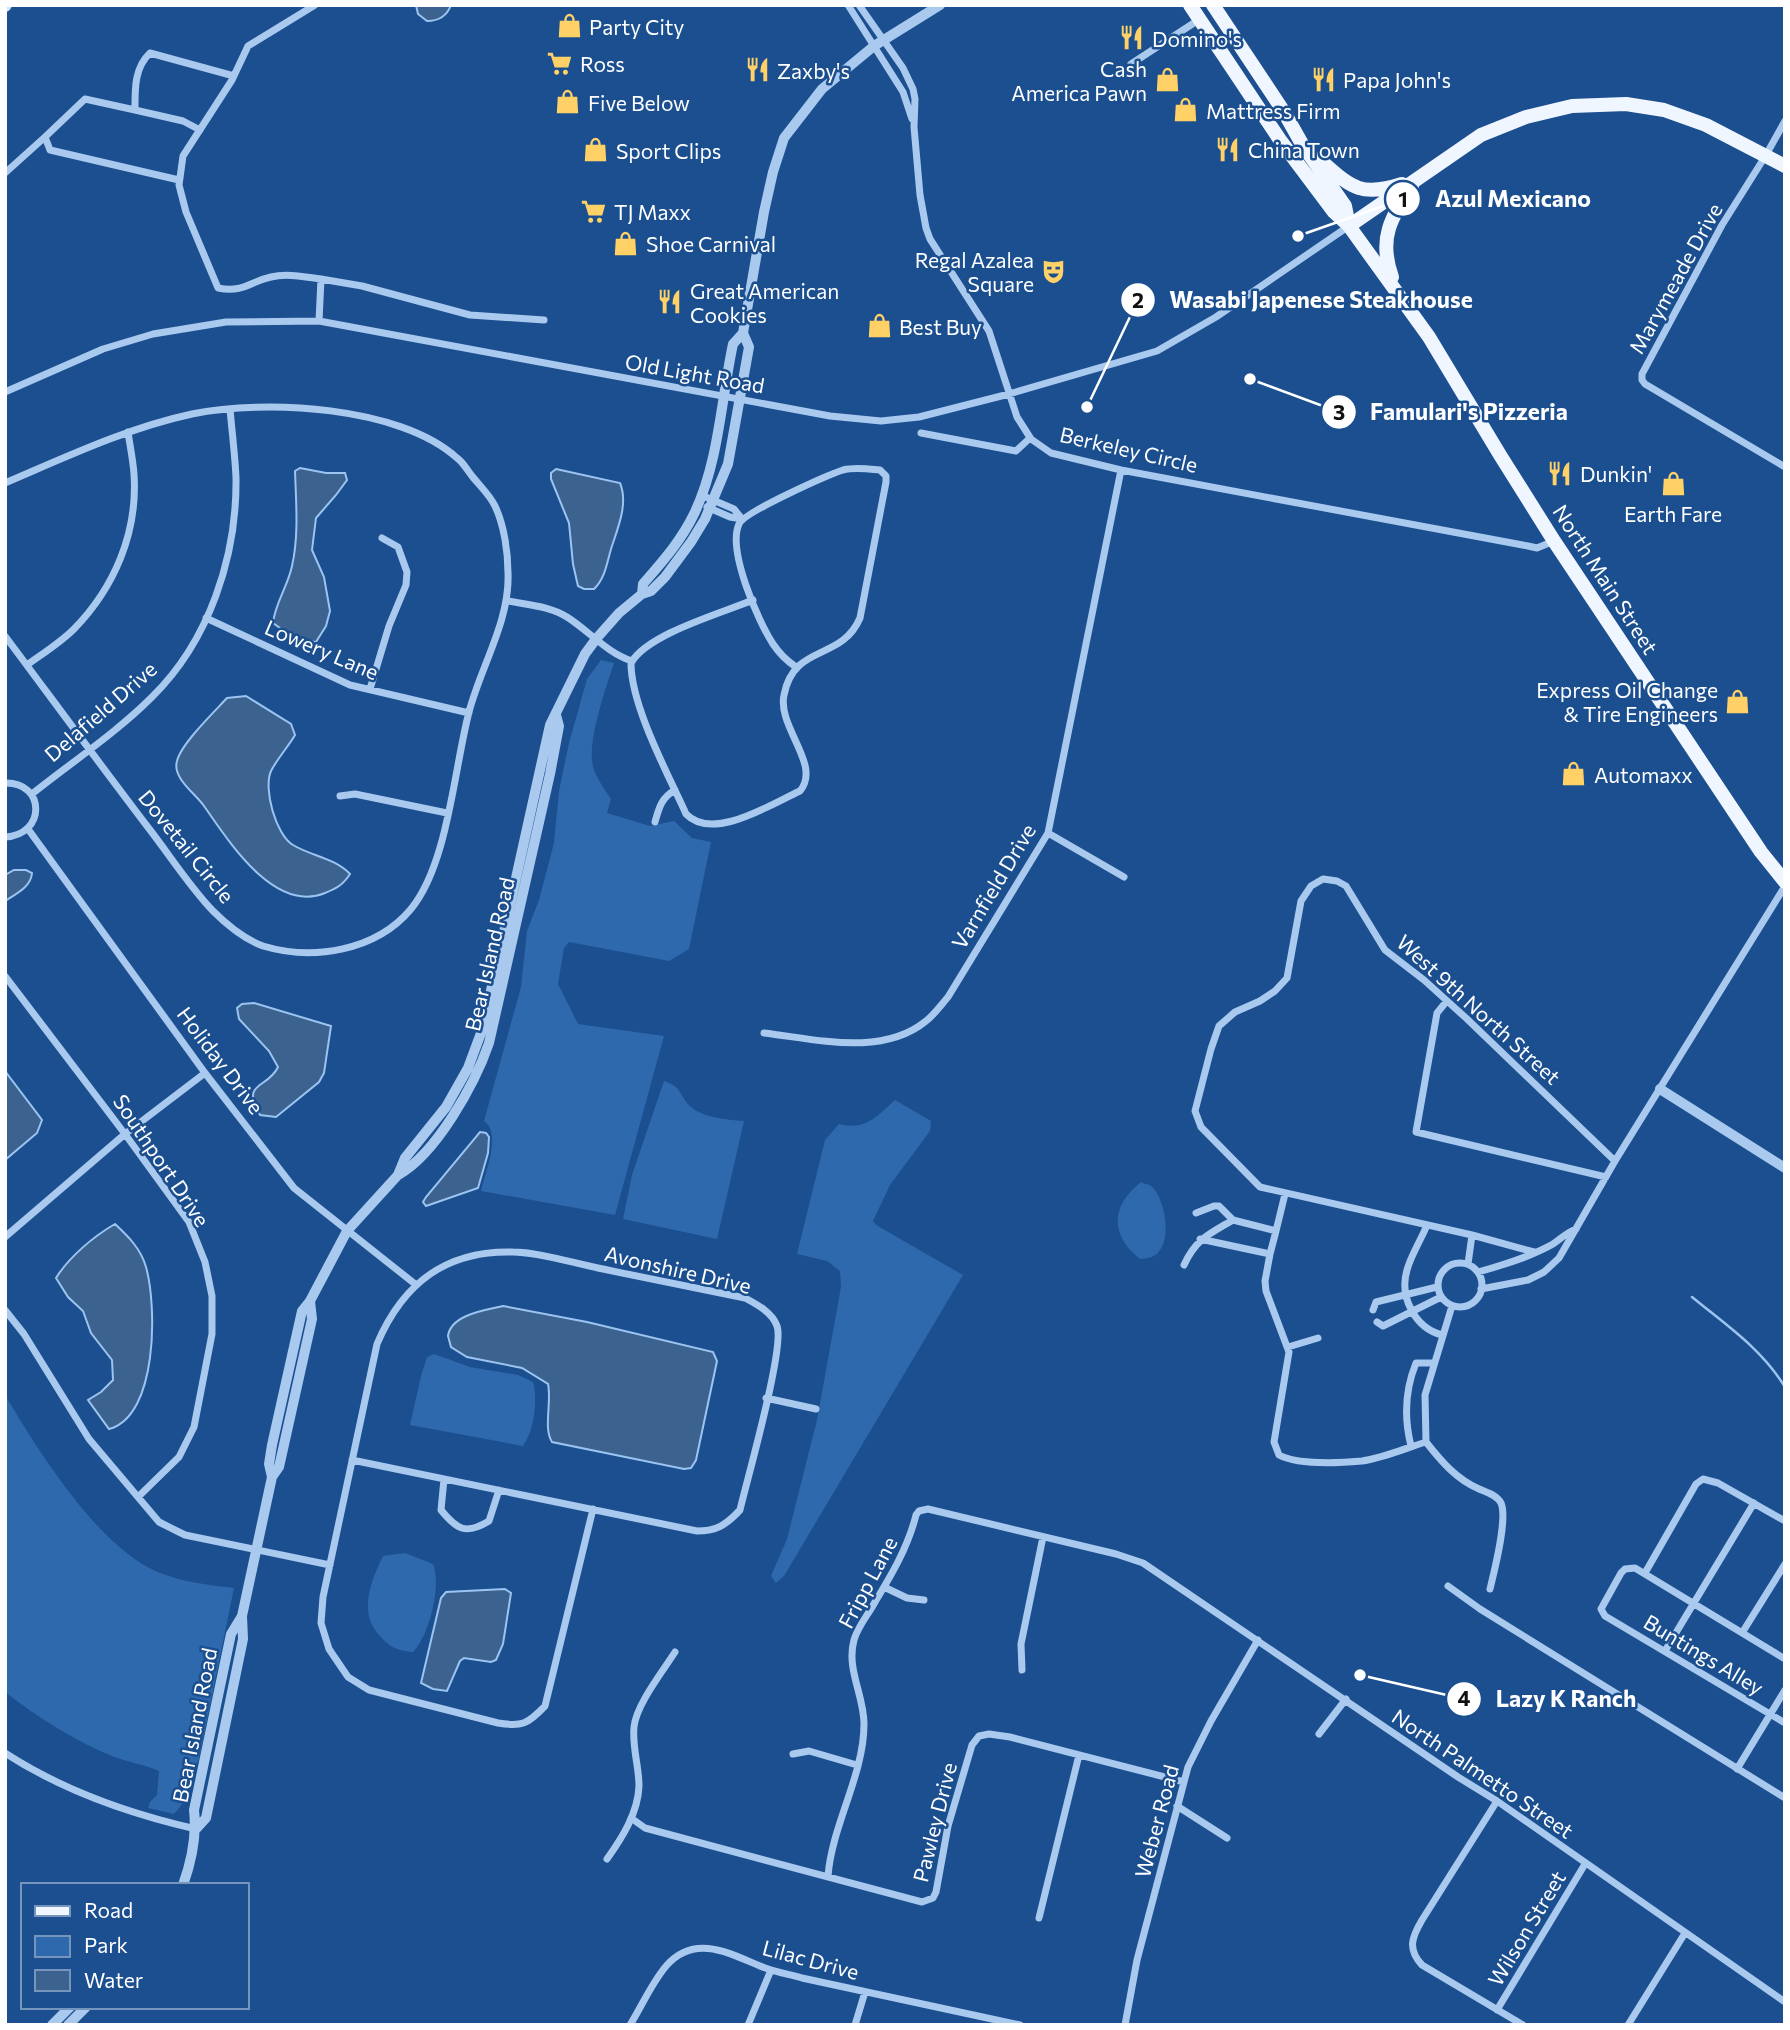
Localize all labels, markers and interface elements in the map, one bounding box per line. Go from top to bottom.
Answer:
shop icon: Party City [555,12,583,40]
place label: Party City [589,14,684,39]
restaurant icon: Domino's [1118,24,1146,52]
place label: Domino's [1152,26,1242,51]
supermarket icon: Ross [546,49,574,77]
place label: Ross [580,51,625,76]
restaurant icon: Zaxby's [743,56,771,84]
place label: Cash America Pawn [1011,56,1147,105]
place label: Zaxby's [777,58,850,83]
restaurant icon: Papa John's [1309,65,1337,93]
shop icon: Cash America Pawn [1153,66,1181,94]
place label: Papa John's [1343,67,1451,92]
shop icon: Five Below [554,88,582,116]
place label: Five Below [588,90,690,115]
shop icon: Mattress Firm [1172,96,1200,124]
place label: Mattress Firm [1206,98,1340,123]
restaurant icon: China Town [1214,135,1242,163]
shop icon: Sport Clips [582,136,610,164]
place label: China Town [1248,137,1360,162]
place label: Sport Clips [616,138,721,163]
callout: Azul Mexicano [1386,177,1605,221]
text: Azul Mexicano [1435,184,1591,212]
text: 1 [1398,186,1408,211]
supermarket icon: TJ Maxx [580,197,608,225]
street label: Marymeade Drive [1623,198,1727,358]
place label: TJ Maxx [614,199,691,224]
shop icon: Shoe Carnival [612,229,640,257]
place label: Shoe Carnival [646,231,776,256]
place label: Regal Azalea Square [915,247,1034,296]
theatre icon: Regal Azalea Square [1040,257,1068,285]
place label: Great American Cookies [690,278,839,327]
callout: Wasabi Japenese Steakhouse [1120,278,1487,322]
text: Wasabi Japenese Steakhouse [1169,285,1473,313]
text: 2 [1132,287,1144,312]
restaurant icon: Great American Cookies [656,288,684,316]
shop icon: Best Buy [865,312,893,340]
place label: Best Buy [899,314,982,339]
street label: Old Light Road [623,348,767,398]
callout: Famulari's Pizzeria [1321,390,1582,434]
text: Famulari's Pizzeria [1370,397,1568,425]
text: 3 [1333,399,1345,424]
street label: Berkeley Circle [1058,421,1200,477]
restaurant icon: Dunkin' [1546,459,1574,487]
place label: Dunkin' [1580,461,1652,486]
shop icon: Earth Fare [1659,470,1687,498]
street label: North Main Street [1548,500,1664,658]
place label: Earth Fare [1624,501,1722,526]
street label: Lowery Lane [261,614,383,684]
street label: Delafield Drive [39,656,161,766]
place label: Express Oil Change & Tire Engineers [1536,677,1718,726]
shop icon: Express Oil Change & Tire Engineers [1724,687,1752,715]
shop icon: Automaxx [1560,760,1588,788]
place label: Automaxx [1594,762,1693,787]
street label: Dovetail Circle [134,785,240,907]
street label: Varnfield Drive [946,819,1040,953]
street label: Bear Island Road [459,875,519,1033]
street label: West 9th North Street [1392,929,1566,1089]
street label: Holiday Drive [173,1002,269,1118]
street label: Southport Drive [109,1089,215,1231]
street label: Avonshire Drive [602,1240,754,1298]
street label: Fripp Lane [832,1532,902,1632]
street label: Buntings Alley [1640,1608,1768,1700]
street label: Bear Island Road [167,1646,221,1804]
callout: Lazy K Ranch [1447,1677,1650,1721]
text: Lazy K Ranch [1496,1684,1636,1712]
text: 4 [1458,1685,1471,1710]
street label: North Palmetto Street [1388,1703,1578,1843]
street label: Pawley Drive [907,1760,961,1884]
street label: Weber Road [1129,1762,1183,1880]
street label: Wilson Street [1482,1866,1570,1990]
legend [21,1883,248,2009]
text: Road [84,1897,133,1922]
text: Park [84,1932,128,1957]
street label: Lilac Drive [760,1934,862,1984]
text: Water [84,1967,143,1992]

